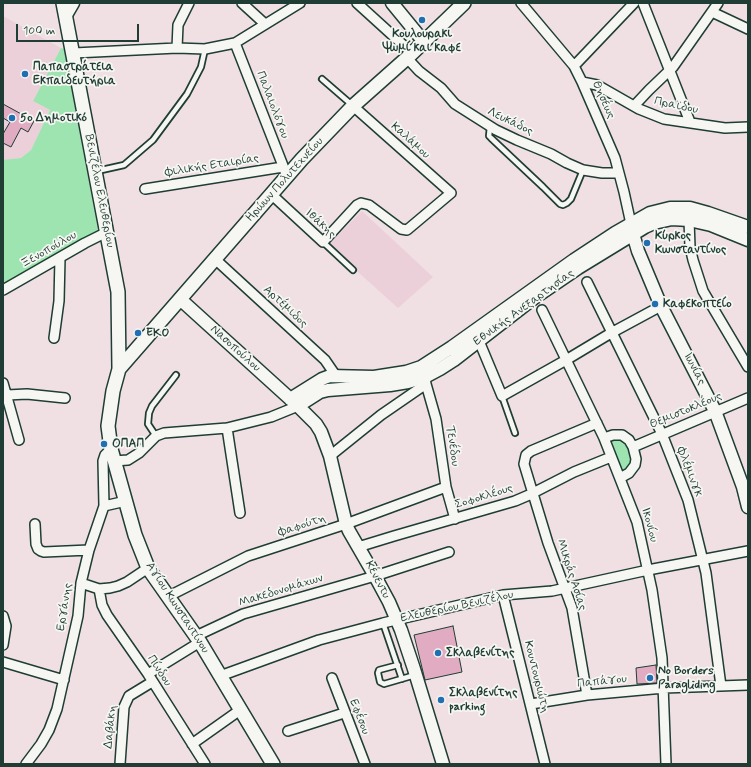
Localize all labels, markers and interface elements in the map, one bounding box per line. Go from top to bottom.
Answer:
marker: Κουλουρακι Ψωμί και καφε [417,15,427,25]
scale bar [18,16,141,42]
text: 100 m [23,23,55,39]
place label: Κουλουρακι Ψωμί και καφε [383,27,461,55]
place label: Παπαστράτεια Εκπαιδευτήρια [33,60,116,88]
marker: Παπαστράτεια Εκπαιδευτήρια [20,69,30,79]
street label: Παλαιολόγου [253,69,291,141]
street label: Θησέως [588,79,618,121]
street label: Πραϊδου [653,94,699,118]
street label: Λευκάδος [485,105,535,139]
place label: 5ο Δημοτικό [20,111,87,125]
marker: 5ο Δημοτικό [7,113,17,123]
street label: Καλάμου [387,120,433,162]
street label: Βενιζέλου Ελευθερίου [81,133,117,249]
street label: Ηρώων Πολυτεχνείου [243,135,327,225]
street label: Φιλικής Εταιρίας [164,151,260,181]
street label: Ιθάκης [301,206,339,242]
street label: Ξενοπούλου [19,228,79,272]
place label: Κύρκος Κωνσταντίνος [655,229,726,257]
marker: Κύρκος Κωνσταντίνος [642,238,652,248]
street label: Εθνικής Ανεξαρτησίας [471,267,577,349]
street label: Αρτέμιδος [260,283,310,331]
place label: Καφεκοπτείο [663,297,732,311]
marker: Καφεκοπτείο [650,299,660,309]
street label: Νασοπούλου [207,323,263,375]
place label: EKO [146,326,169,340]
marker: EKO [133,328,143,338]
street label: Ιωνίας [680,350,708,388]
street label: Θεμιστοκλέους [648,389,724,433]
street label: Τενέδου [442,425,462,467]
place label: ΟΠΑΠ [112,437,144,451]
marker: ΟΠΑΠ [99,439,109,449]
street label: Φλέμινγκ [673,445,705,499]
street label: Σοφοκλέους [453,481,515,513]
street label: Ικονίου [637,506,661,544]
street label: Φαφούτη [276,512,328,540]
street label: Μικράς Ασίας [553,538,589,612]
street label: Κένεντυ [361,559,393,601]
street label: Αγίου Κωνσταντίνου [142,560,212,656]
street label: Μακεδονομάχων [237,571,325,611]
street label: Εργάνης [54,582,76,632]
street label: Ελευθερίου Βενιζέλου [399,588,515,626]
street label: Κουντουριώτη [520,640,552,714]
place label: Σκλαβενίτης [446,646,514,660]
marker: Σκλαβενίτης [433,648,443,658]
street label: Πίνδου [144,653,174,689]
place label: No Borders Paragliding [658,664,715,692]
street label: Παπάγου [576,672,628,692]
marker: No Borders Paragliding [645,673,655,683]
place label: Σκλαβενίτης parking [449,686,517,714]
marker: Σκλαβενίτης parking [436,695,446,705]
street label: Εφέσου [346,697,372,737]
street label: Δαβάκη [102,705,120,749]

